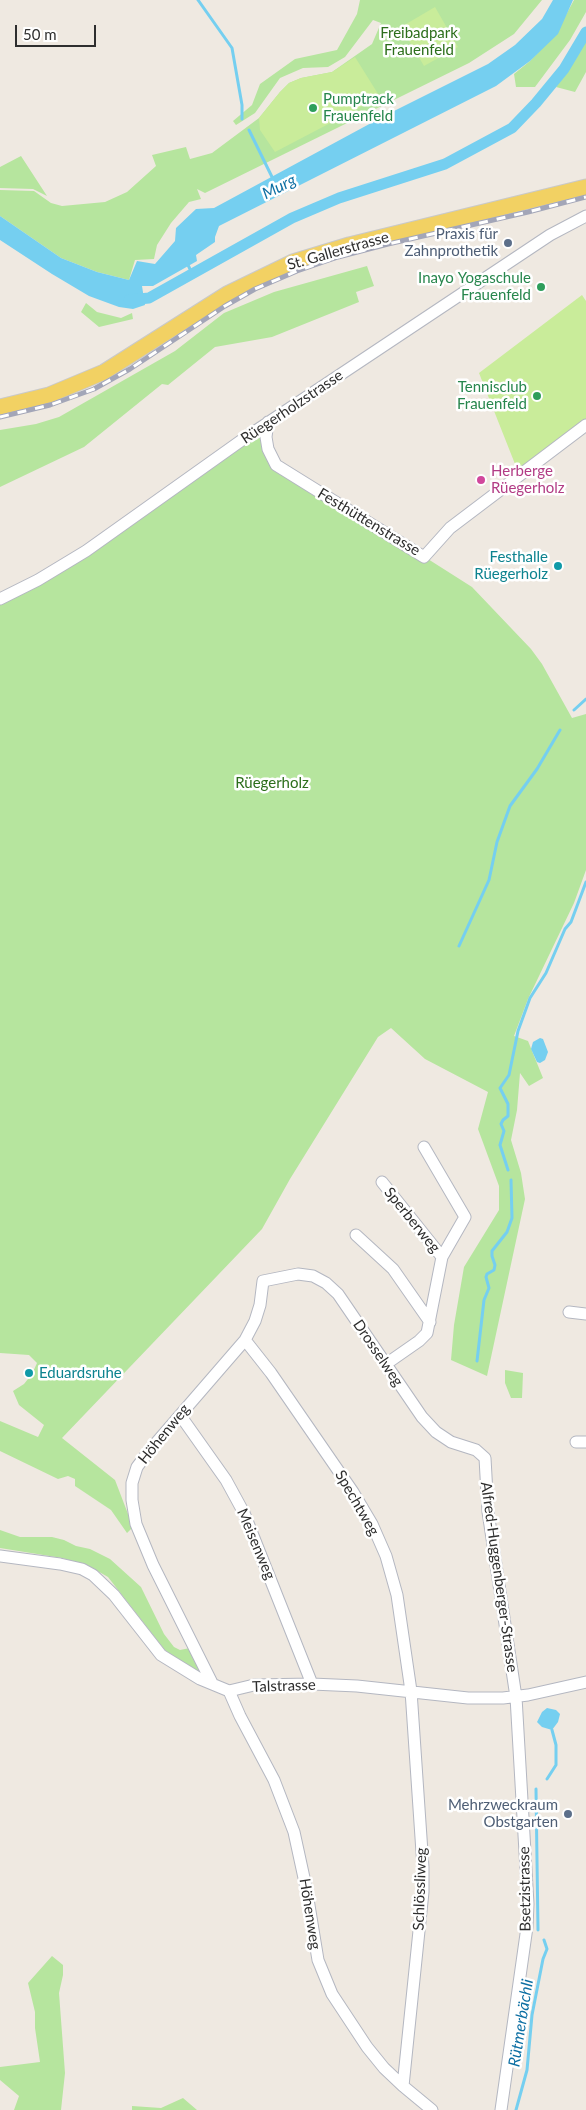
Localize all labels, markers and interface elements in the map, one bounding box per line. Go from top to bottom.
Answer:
scale bar [18,15,99,47]
park label: Freibadpark Frauenfeld [380,24,458,59]
text: 50 m [23,25,57,43]
place label: Pumptrack Frauenfeld [323,90,394,125]
marker: Pumptrack Frauenfeld [307,102,319,114]
water label: Murg [259,170,299,204]
place label: Praxis für Zahnprothetik [404,225,498,260]
street label: St. Gallerstrasse [285,228,391,274]
marker: Praxis für Zahnprothetik [502,237,514,249]
place label: Inayo Yogaschule Frauenfeld [418,269,531,304]
marker: Inayo Yogaschule Frauenfeld [535,281,547,293]
street label: Rüegerholzstrasse [238,366,346,448]
place label: Tennisclub Frauenfeld [457,378,527,413]
marker: Tennisclub Frauenfeld [531,390,543,402]
place label: Herberge Rüegerholz [491,462,565,497]
marker: Herberge Rüegerholz [475,474,487,486]
street label: Festhüttenstrasse [314,484,424,560]
place label: Festhalle Rüegerholz [474,548,548,583]
marker: Festhalle Rüegerholz [552,560,564,572]
park label: Rüegerholz [235,774,309,792]
street label: Sperberweg [380,1184,444,1256]
street label: Drosselweg [349,1316,407,1390]
place label: Eduardsruhe [39,1364,122,1382]
marker: Eduardsruhe [23,1367,35,1379]
street label: Höhenweg [134,1400,194,1468]
street label: Spechtweg [331,1467,383,1539]
street label: Alfred-Huggenberger-Strasse [477,1481,521,1673]
street label: Meisenweg [233,1506,279,1582]
street label: Talstrasse [252,1676,316,1696]
place label: Mehrzweckraum Obstgarten [448,1796,558,1831]
marker: Mehrzweckraum Obstgarten [562,1808,574,1820]
street label: Bsetzistrasse [515,1846,535,1932]
street label: Schlössliweg [410,1847,430,1931]
street label: Höhenweg [295,1877,325,1951]
water label: Rütmerbächli [505,1978,537,2068]

